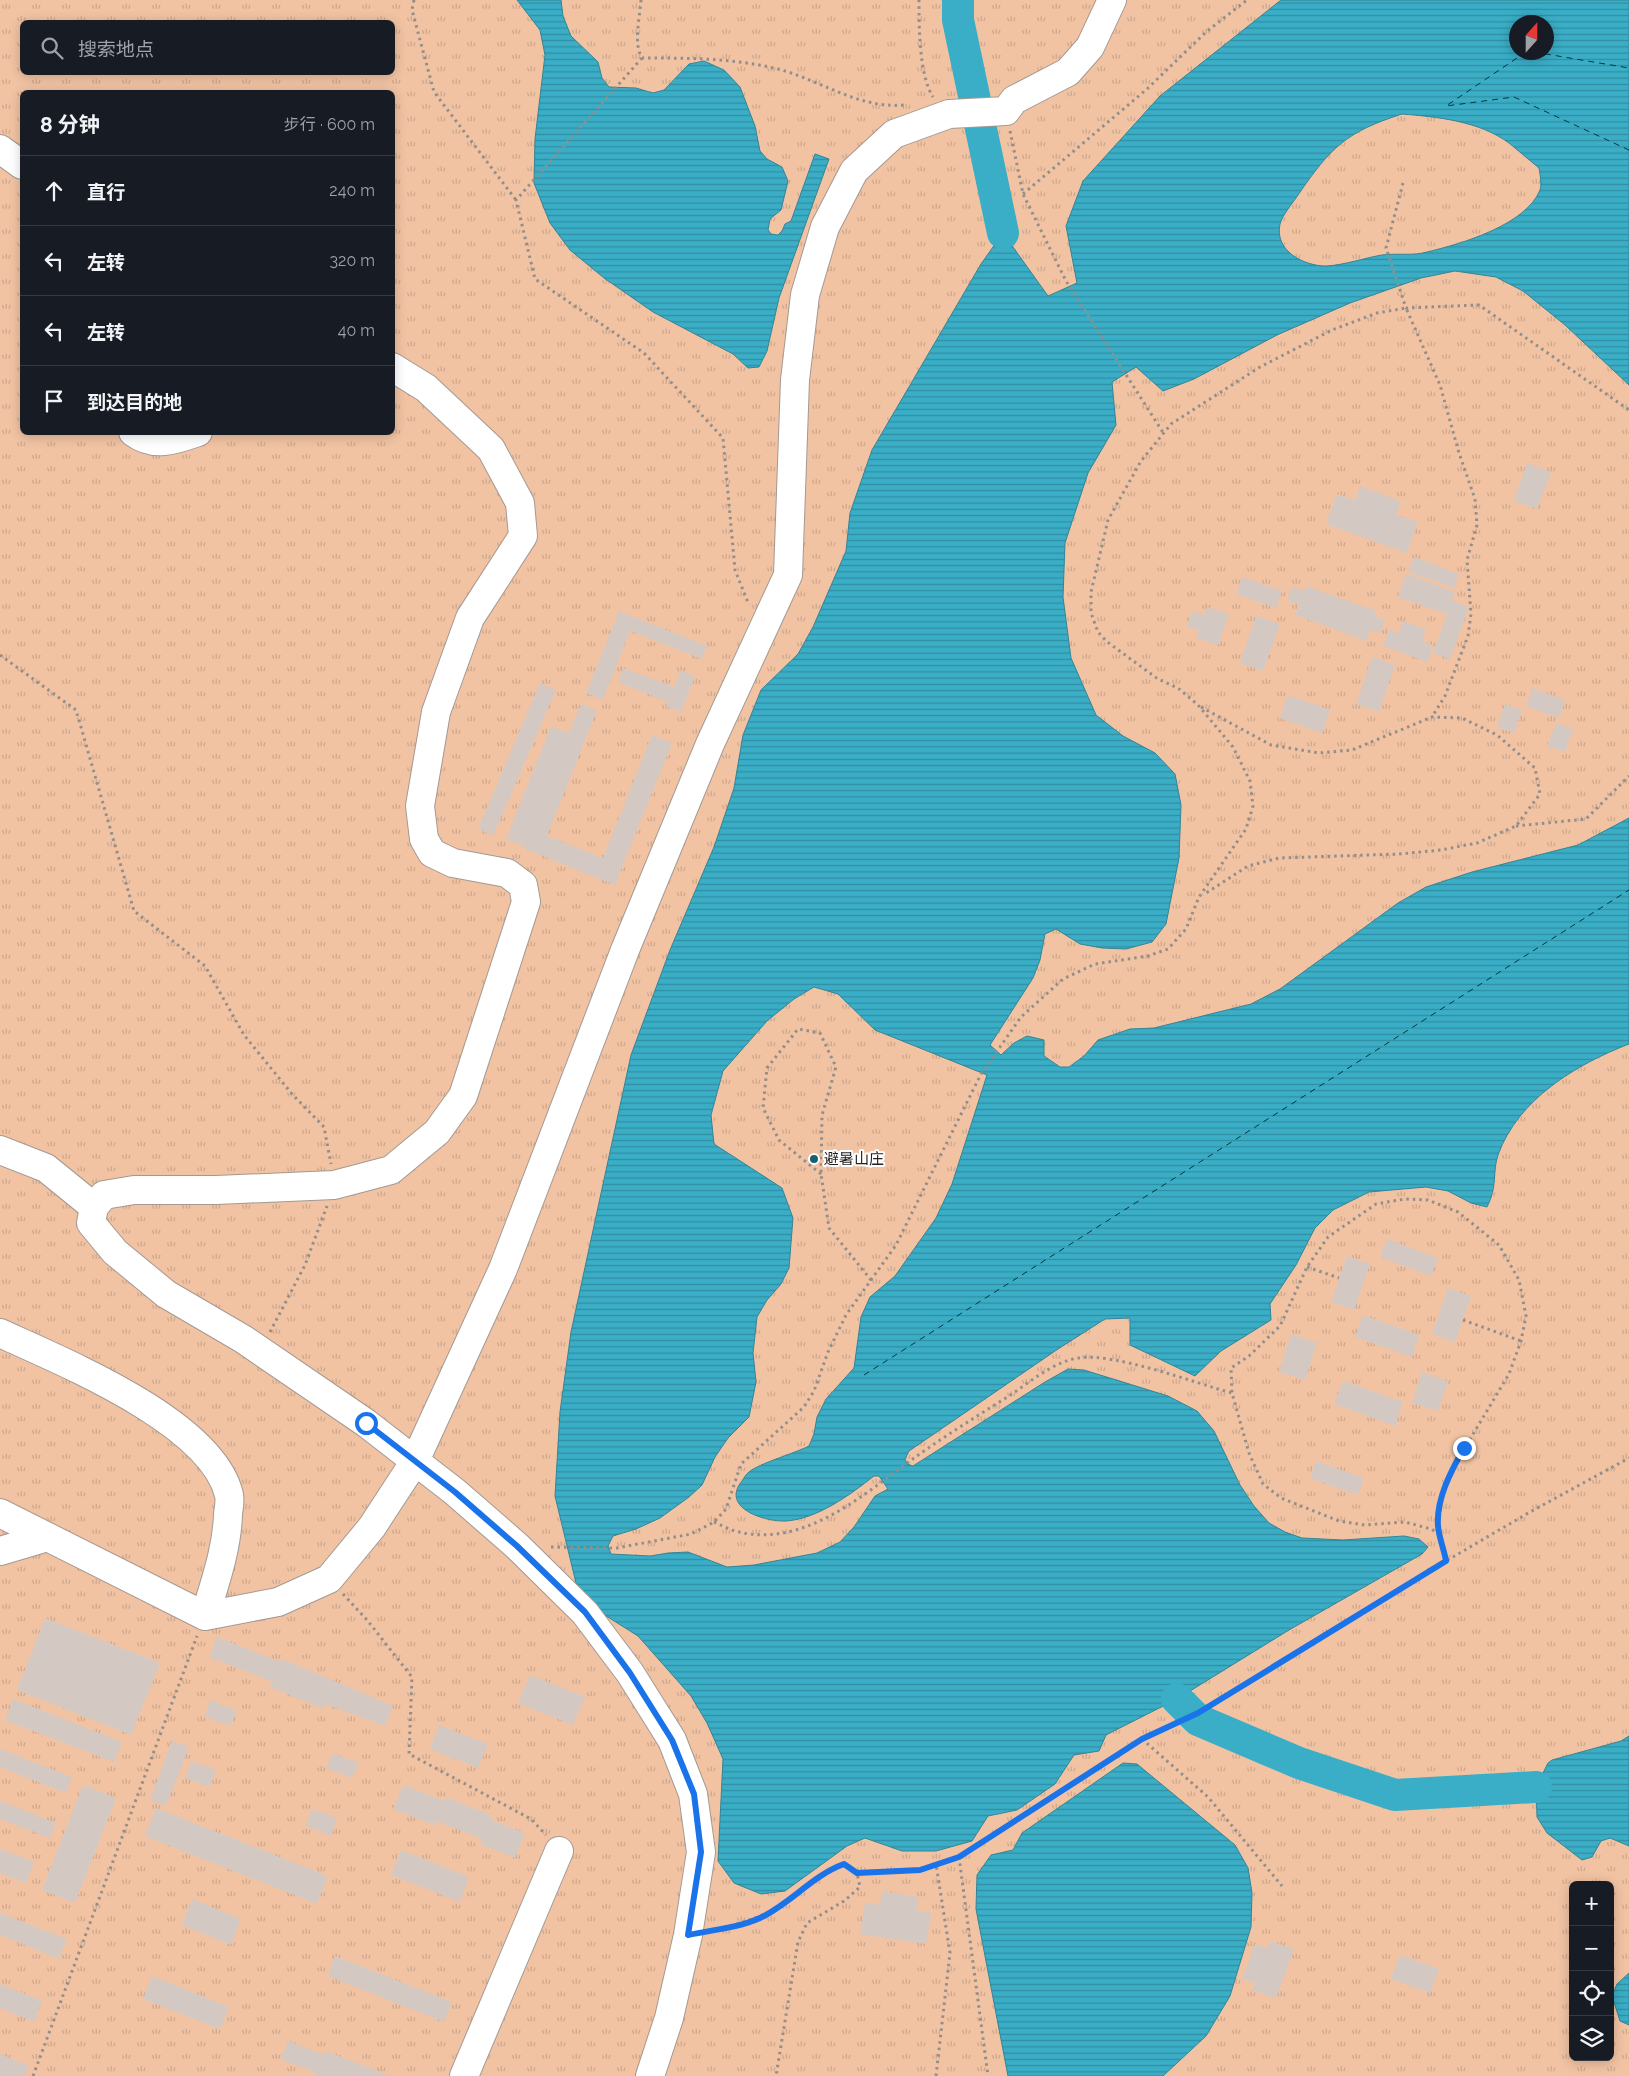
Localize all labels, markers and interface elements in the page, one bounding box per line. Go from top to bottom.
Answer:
north arrow [1509,15,1554,60]
search box [20,20,395,75]
icon: search [38,34,66,62]
text: 搜索地点 [78,38,154,60]
text: 8 分钟 [40,112,100,137]
text: 步行 · 600 m [284,115,375,134]
icon: ahead [40,177,68,205]
text: 直行 [87,181,125,203]
text: 240 m [329,181,375,200]
icon: left [40,247,68,275]
text: 左转 [87,251,125,273]
text: 320 m [330,251,375,270]
icon: left [40,317,68,345]
text: 左转 [87,321,125,343]
text: 40 m [338,321,375,340]
icon: arrive [40,387,68,415]
text: 到达目的地 [87,391,182,413]
place label: 避暑山庄 [824,1150,884,1168]
marker: 避暑山庄 [808,1153,820,1165]
route start [355,1412,378,1435]
route end [1453,1437,1476,1460]
map controls [1569,1881,1614,2061]
button: + [1569,1881,1614,1926]
button: − [1569,1926,1614,1971]
button: locate [1569,1971,1614,2016]
button: layers [1569,2016,1614,2061]

